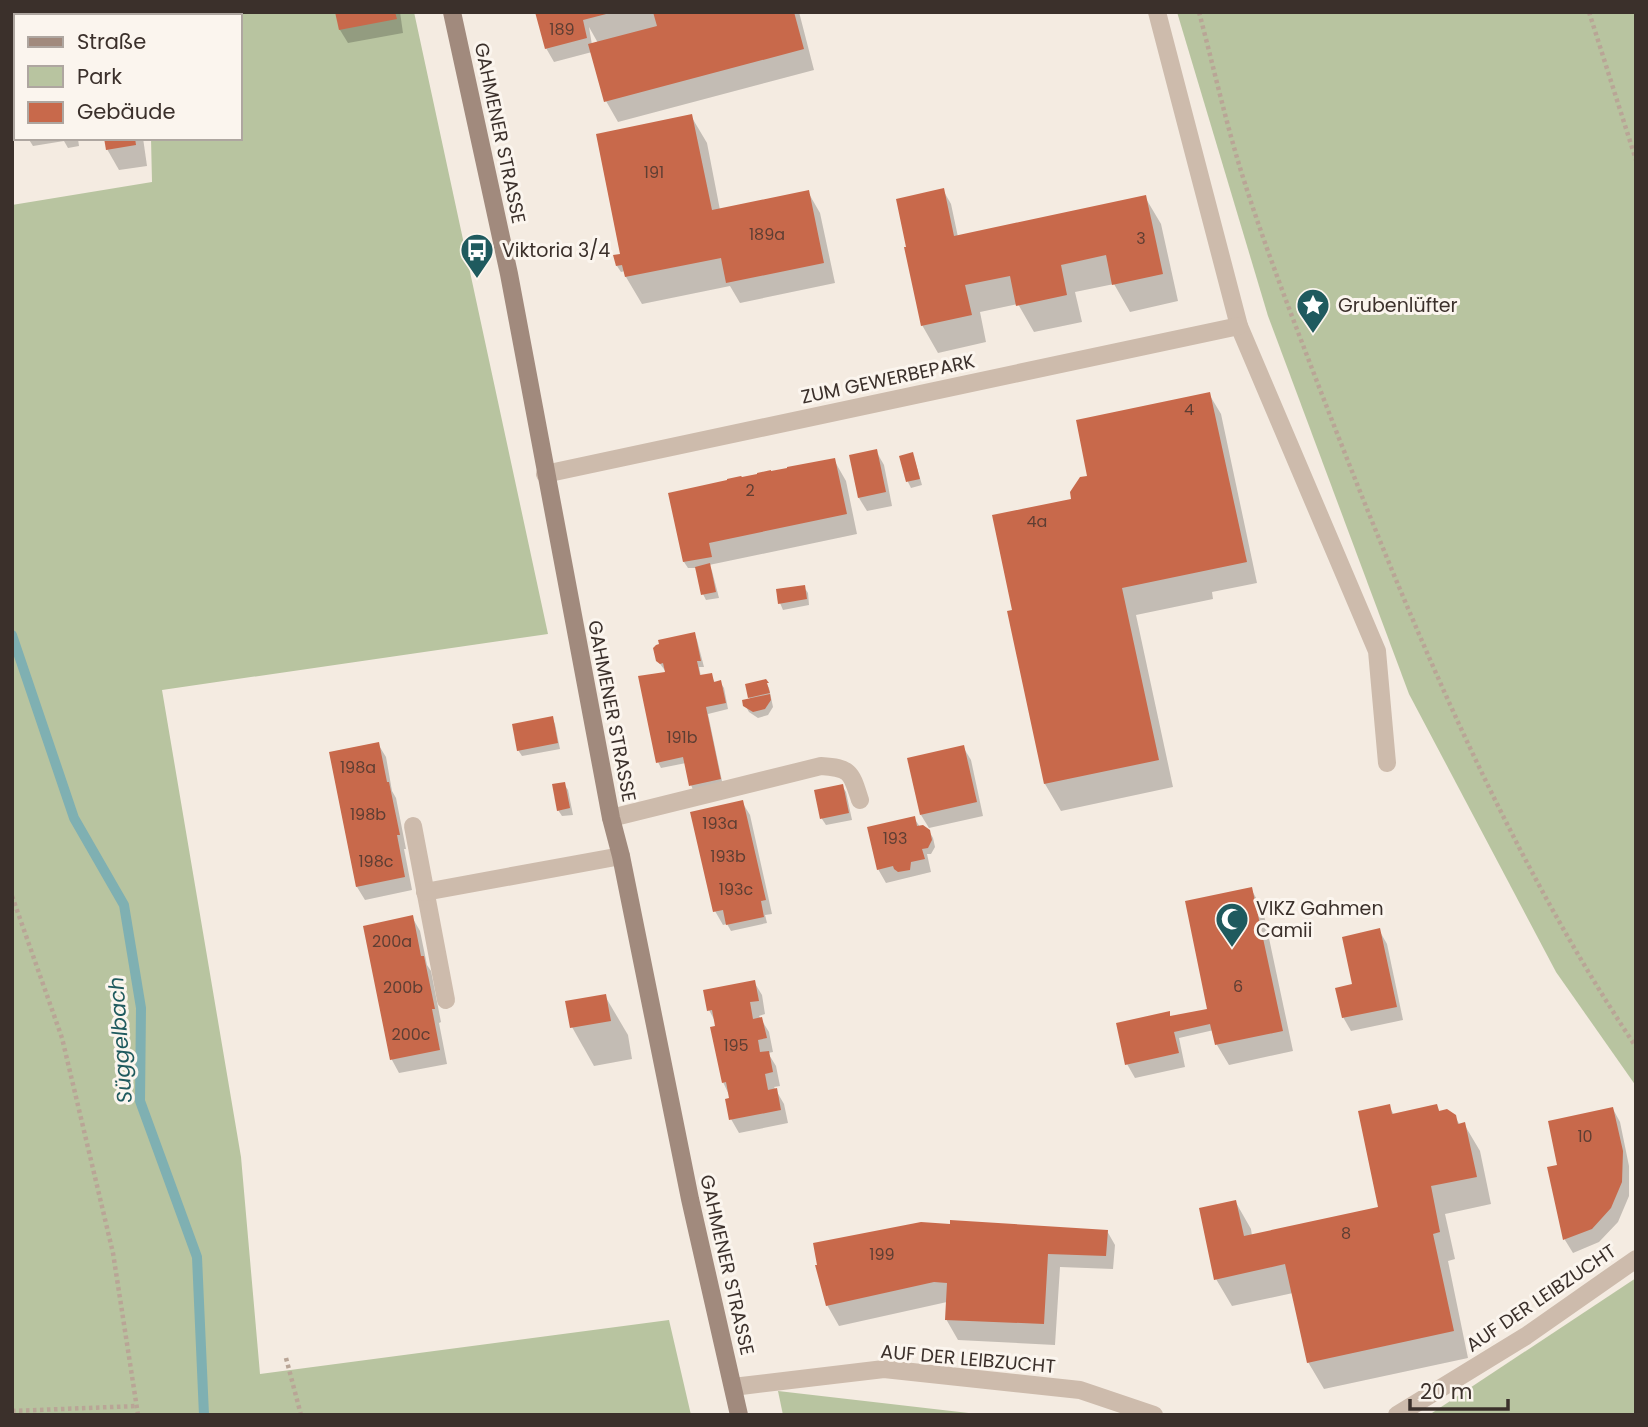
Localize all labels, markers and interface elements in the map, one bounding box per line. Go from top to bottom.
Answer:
legend [14,14,242,140]
house number: 189 [549,18,575,41]
text: Straße [77,27,146,56]
street label: GAHMENER STRASSE [468,40,532,226]
text: Park [77,62,122,91]
text: Gebäude [77,97,175,126]
house number: 191 [644,161,664,184]
house number: 189a [749,223,785,246]
house number: 3 [1136,227,1146,250]
bus stop icon: Viktoria 3/4 [458,231,496,280]
place label: Viktoria 3/4 [502,237,610,264]
place icon: Grubenlüfter [1294,286,1332,335]
place label: Grubenlüfter [1338,292,1458,319]
street label: ZUM GEWERBEPARK [799,347,977,411]
house number: 4 [1184,398,1194,421]
house number: 2 [745,479,755,502]
house number: 4a [1027,510,1047,533]
street label: GAHMENER STRASSE [581,618,643,804]
house number: 191b [666,726,698,749]
house number: 198a [340,756,376,779]
house number: 198b [350,803,386,826]
house number: 193a [702,812,738,835]
house number: 193 [883,827,907,850]
house number: 193b [710,845,746,868]
house number: 198c [358,850,394,873]
house number: 193c [719,878,753,901]
place label: VIKZ Gahmen Camii [1256,895,1384,944]
mosque icon: VIKZ Gahmen Camii [1213,900,1251,949]
house number: 200a [372,930,412,953]
house number: 6 [1233,975,1243,998]
water label: Süggelbach [101,976,139,1104]
house number: 200b [383,976,423,999]
house number: 200c [391,1023,431,1046]
house number: 195 [723,1034,749,1057]
house number: 10 [1577,1125,1593,1148]
street label: GAHMENER STRASSE [693,1172,761,1358]
house number: 8 [1341,1222,1351,1245]
street label: AUF DER LEIBZUCHT [1461,1238,1621,1358]
house number: 199 [869,1243,895,1266]
street label: AUF DER LEIBZUCHT [879,1338,1057,1380]
scale bar [1410,1368,1508,1412]
text: 20 m [1420,1377,1473,1406]

